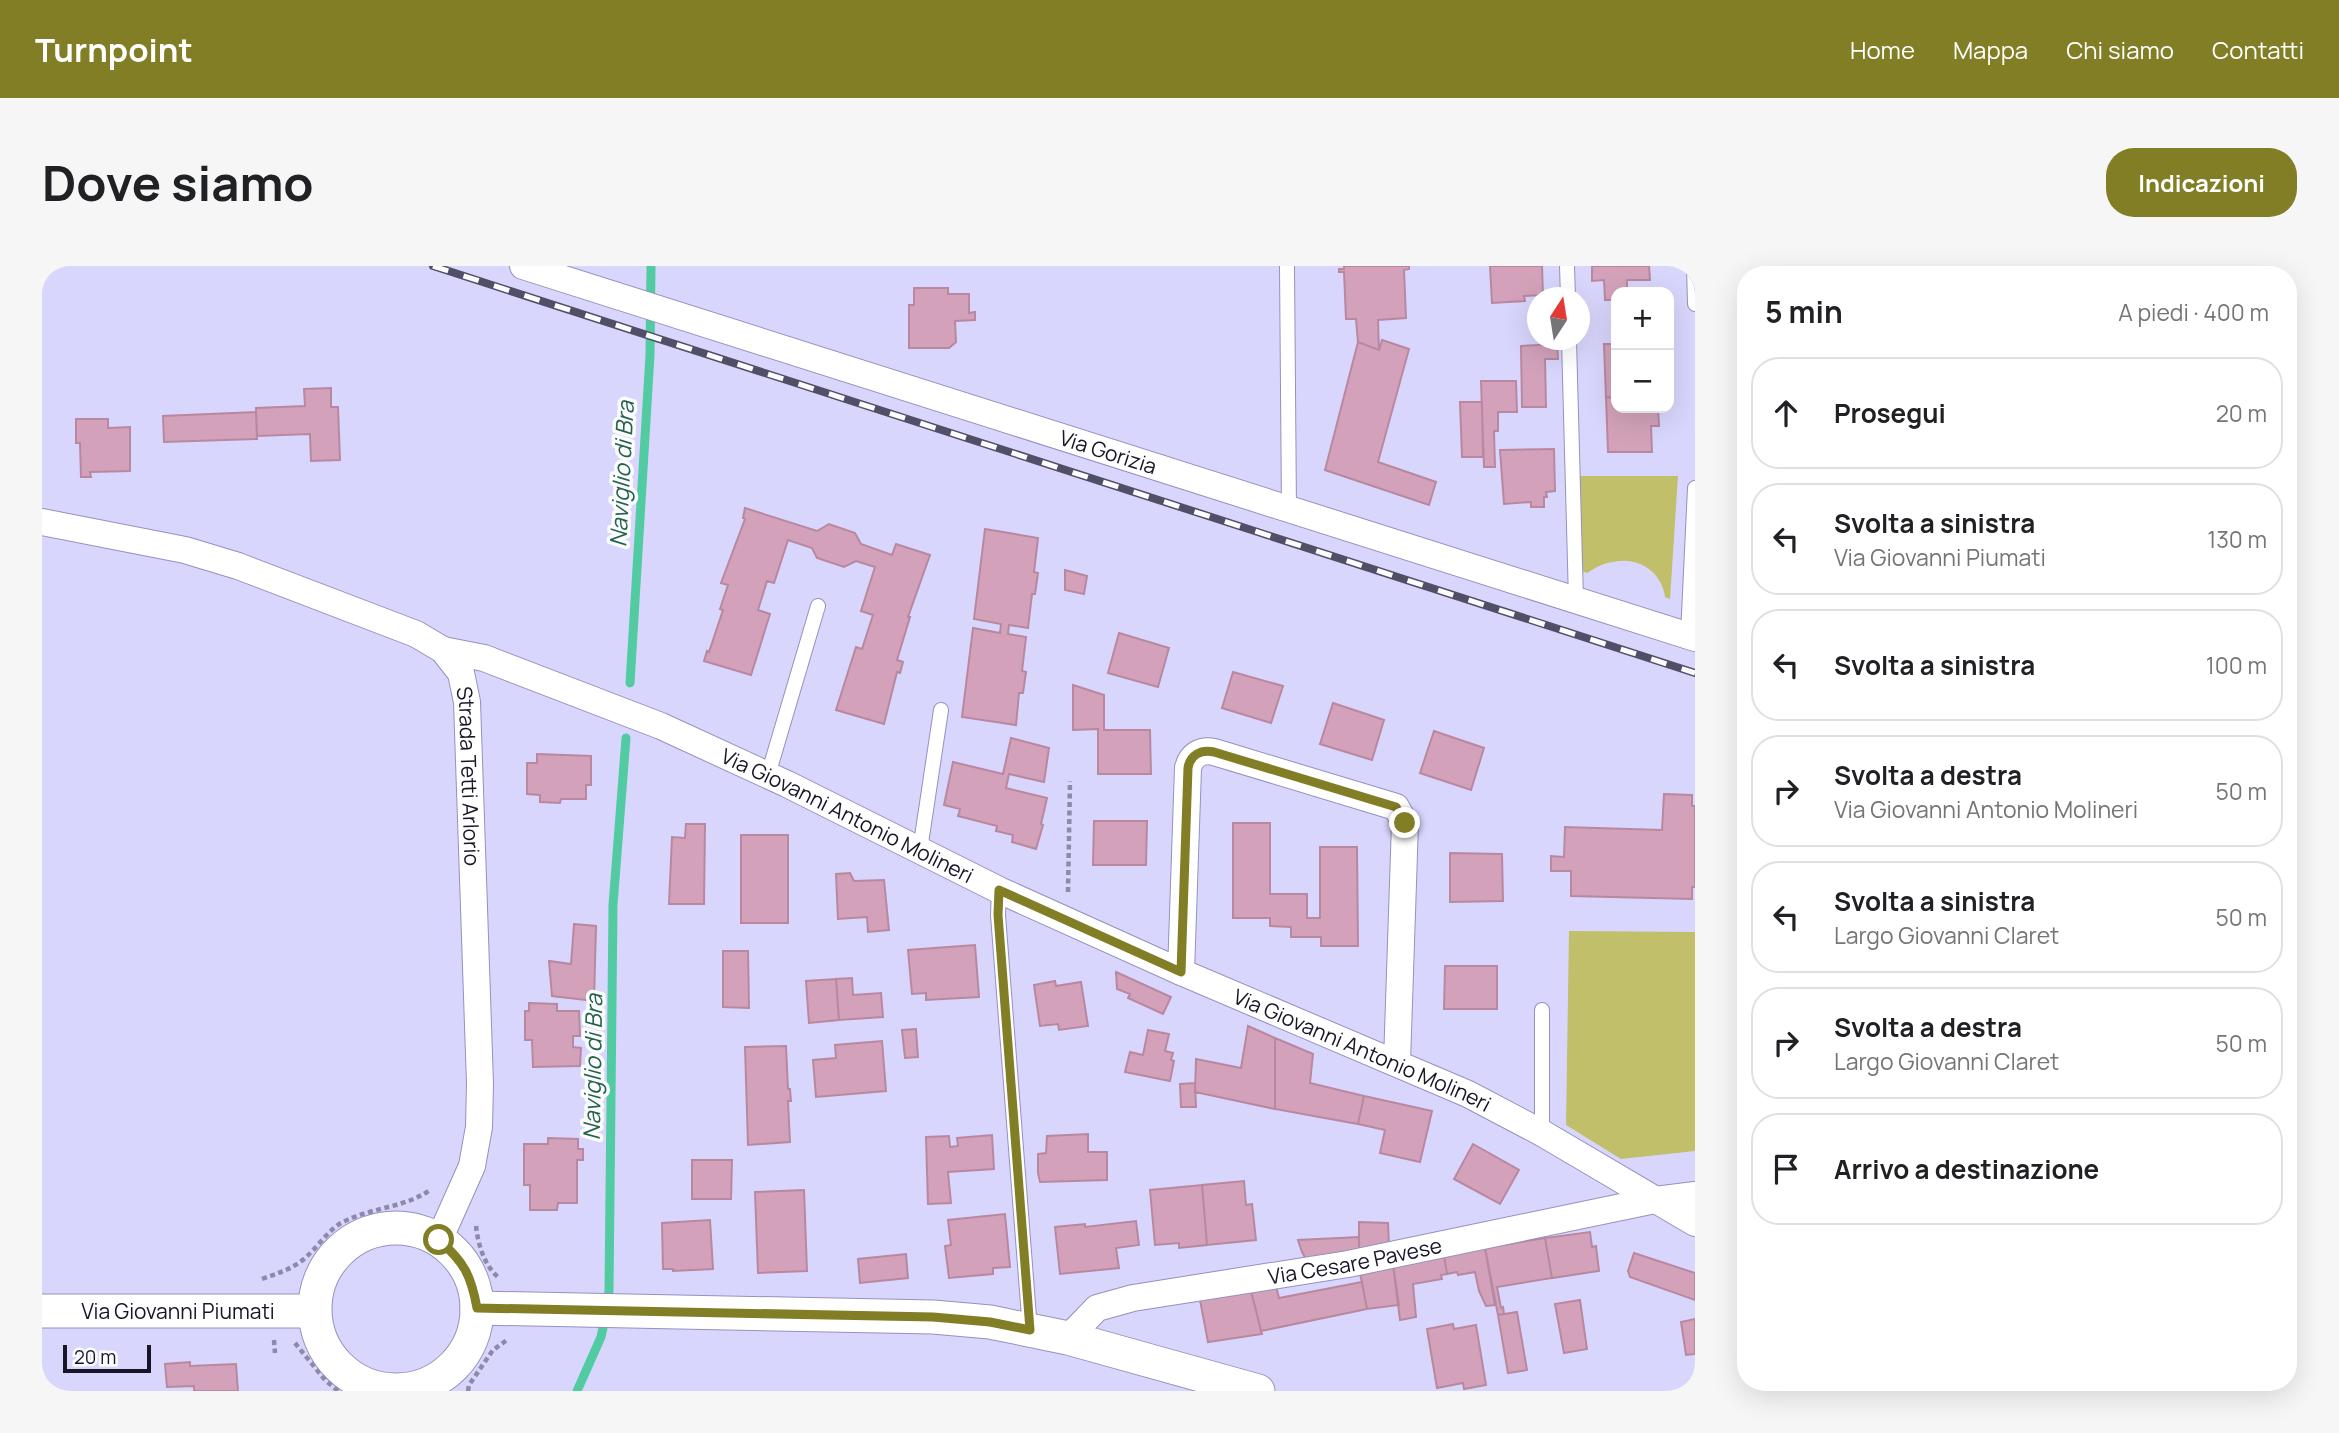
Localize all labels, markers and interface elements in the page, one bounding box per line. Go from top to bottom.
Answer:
text: Turnpoint [35,27,193,72]
text: Home [1850,33,1915,66]
text: Mappa [1953,33,2028,66]
text: Chi siamo [2066,33,2174,66]
text: Contatti [2212,33,2304,66]
button: Indicazioni [2106,148,2297,217]
text: Dove siamo [42,149,313,216]
north arrow [1527,287,1590,350]
map controls [1611,287,1674,413]
button: + [1611,287,1674,350]
text: 5 min [1765,291,1843,332]
text: A piedi · 400 m [2118,296,2269,328]
button: − [1611,350,1674,413]
icon: ahead [1767,394,1805,432]
text: Prosegui [1834,395,1946,431]
text: 20 m [2216,397,2267,429]
water label: Naviglio di Bra [601,399,641,548]
street label: Via Gorizia [1056,423,1160,480]
text: Svolta a sinistra [1834,505,2035,541]
icon: left [1767,520,1805,558]
text: 130 m [2207,523,2267,555]
text: Via Giovanni Piumati [1834,541,2046,573]
icon: left [1767,646,1805,684]
text: Svolta a sinistra [1834,647,2035,683]
text: 100 m [2206,649,2267,681]
street label: Strada Tetti Arlorio [450,684,487,866]
street label: Via Giovanni Antonio Molineri [717,742,978,889]
text: Svolta a destra [1834,757,2022,793]
icon: right [1767,772,1805,810]
text: 50 m [2216,775,2267,807]
text: Via Giovanni Antonio Molineri [1834,793,2138,825]
route end [1389,807,1420,838]
text: Svolta a sinistra [1834,883,2035,919]
icon: left [1767,898,1805,936]
text: 50 m [2216,901,2267,933]
text: Largo Giovanni Claret [1834,919,2059,951]
street label: Via Giovanni Antonio Molineri [1229,982,1496,1118]
water label: Naviglio di Bra [575,993,609,1140]
text: Svolta a destra [1834,1009,2022,1045]
icon: right [1767,1024,1805,1062]
text: 50 m [2216,1027,2267,1059]
text: Largo Giovanni Claret [1834,1045,2059,1077]
icon: arrive [1767,1150,1805,1188]
text: Arrivo a destinazione [1834,1151,2099,1187]
route start [423,1224,454,1255]
street label: Via Cesare Pavese [1266,1231,1444,1290]
street label: Via Giovanni Piumati [81,1297,275,1325]
scale bar [63,1342,150,1374]
text: 20 m [74,1344,116,1370]

